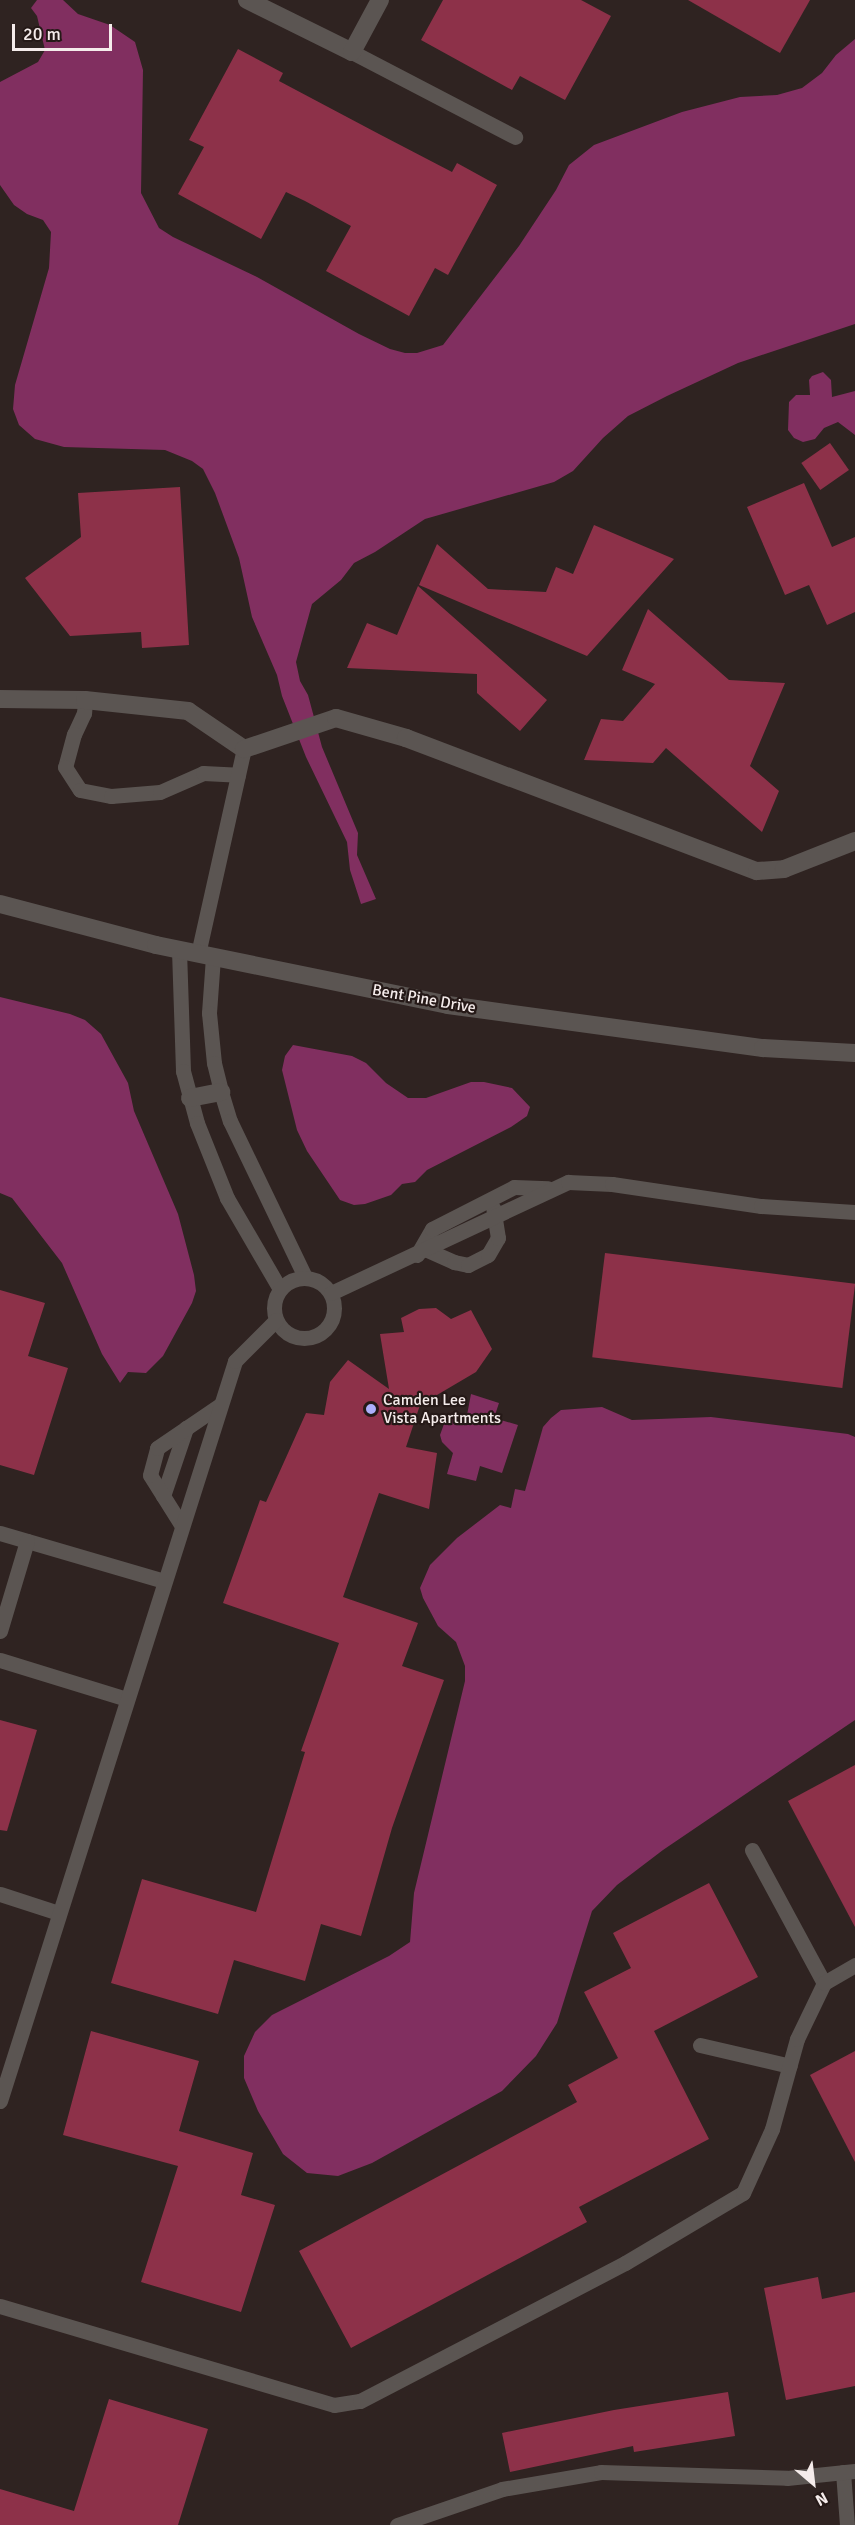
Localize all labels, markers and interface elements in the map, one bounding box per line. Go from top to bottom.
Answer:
scale bar [15,12,116,50]
text: 20 m [23,23,61,45]
street label: Bent Pine Drive [371,980,477,1018]
place label: Camden Lee Vista Apartments [383,1390,501,1428]
marker: Camden Lee Vista Apartments [364,1402,378,1416]
north arrow [783,2453,843,2513]
text: N [812,2487,831,2510]

